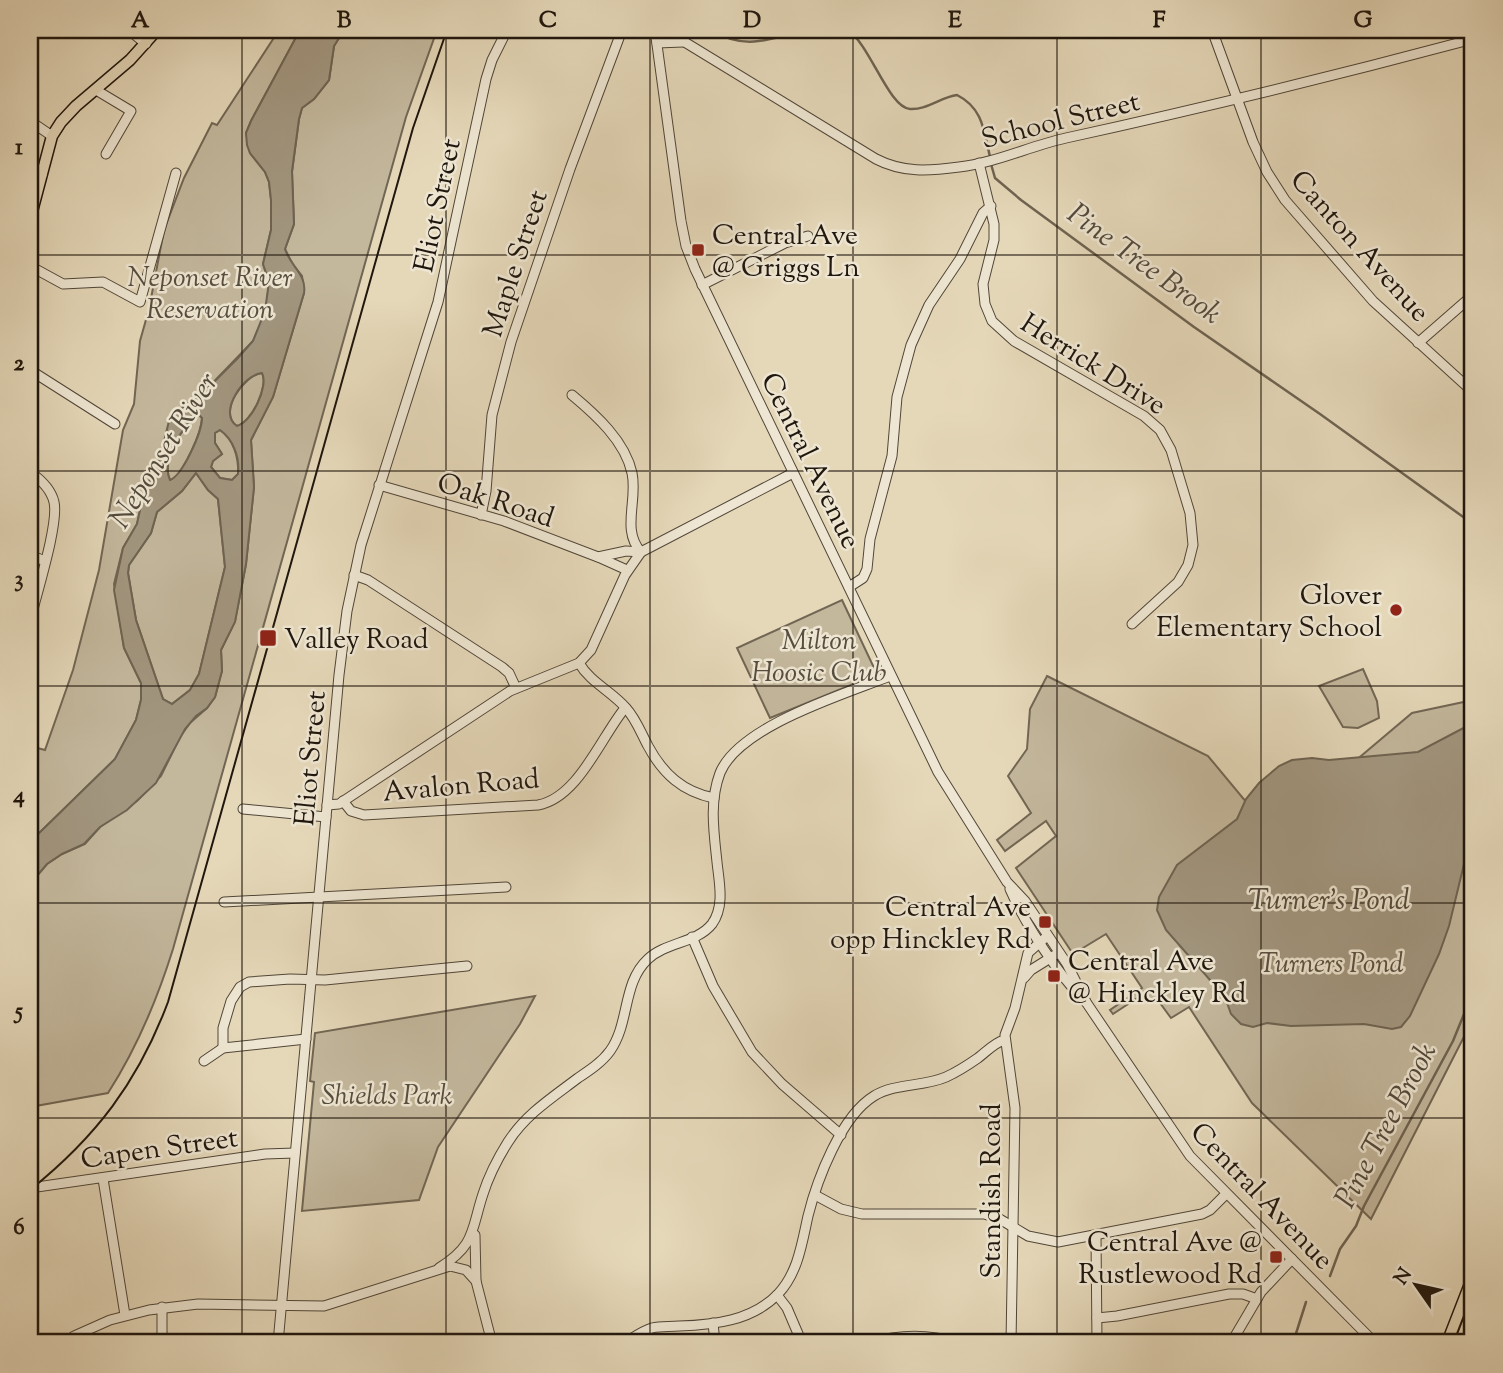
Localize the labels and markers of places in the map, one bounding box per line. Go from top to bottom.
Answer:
place label: Central Ave @ Griggs Ln [712,217,860,289]
marker: Central Ave @ Griggs Ln [690,242,706,258]
place label: Glover Elementary School [1156,577,1382,649]
marker: Glover Elementary School [1388,602,1404,618]
place label: Valley Road [284,621,429,661]
marker: Valley Road [258,628,278,648]
place label: Central Ave opp Hinckley Rd [830,889,1031,961]
marker: Central Ave opp Hinckley Rd [1037,914,1053,930]
place label: Central Ave @ Hinckley Rd [1068,943,1246,1015]
marker: Central Ave @ Hinckley Rd [1046,968,1062,984]
place label: Central Ave @ Rustlewood Rd [1078,1224,1262,1296]
marker: Central Ave @ Rustlewood Rd [1268,1249,1284,1265]

